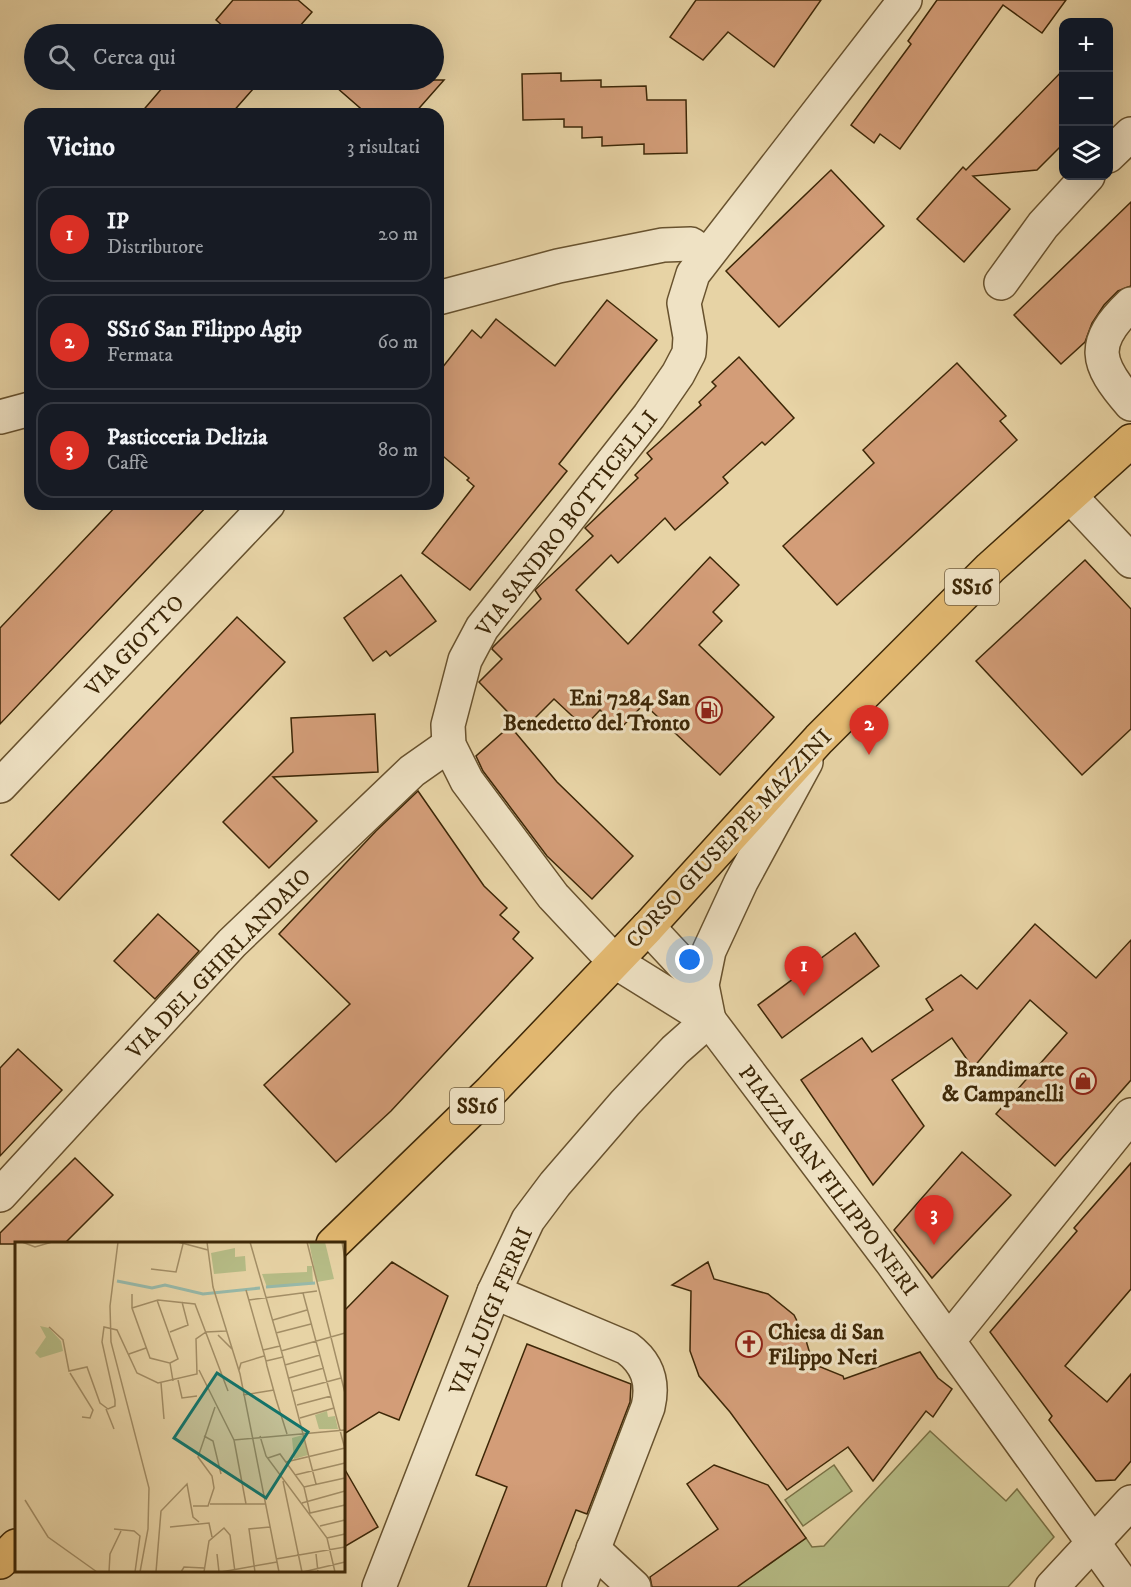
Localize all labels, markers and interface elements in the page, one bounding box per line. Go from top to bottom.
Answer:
map controls [1059,18,1113,180]
button: + [1059,18,1113,72]
search box [24,24,444,90]
icon: search [45,41,78,74]
text: Cerca qui [93,44,176,71]
button: − [1059,72,1113,126]
button: layers [1059,126,1113,180]
text: Vicino [48,131,115,164]
text: 3 risultati [347,135,420,160]
text: IP [107,208,129,235]
text: 1 [66,222,73,247]
text: 20 m [378,222,418,247]
text: Distributore [107,235,204,260]
text: SS16 San Filippo Agip [107,316,302,343]
text: 2 [65,330,74,355]
text: 60 m [378,330,418,355]
text: Fermata [107,343,173,368]
street label: VIA SANDRO BOTTICELLI [470,406,664,643]
text: Pasticceria Delizia [107,424,268,451]
text: 3 [66,438,73,463]
text: 80 m [378,438,418,463]
text: Caffè [107,451,148,476]
road number: SS16 [945,569,999,605]
street label: VIA GIOTTO [79,590,190,703]
place label: Eni 7284 San Benedetto del Tronto [503,685,691,737]
fuel station icon: Eni 7284 San Benedetto del Tronto [694,695,724,725]
pin: 2 [850,706,888,755]
street label: CORSO GIUSEPPE MAZZINI [621,724,838,954]
street label: VIA DEL GHIRLANDAIO [120,863,317,1066]
your location [675,945,704,974]
pin: 1 [784,946,824,996]
place label: Brandimarte & Campanelli [942,1056,1064,1108]
street label: PIAZZA SAN FILIPPO NERI [732,1060,923,1302]
shop icon: Brandimarte & Campanelli [1068,1066,1098,1096]
road number: SS16 [450,1088,504,1124]
pin: 3 [914,1196,954,1245]
street label: VIA LUIGI FERRI [443,1224,539,1400]
inset map [15,1242,345,1572]
place label: Chiesa di San Filippo Neri [768,1319,885,1371]
church icon: Chiesa di San Filippo Neri [734,1329,764,1359]

